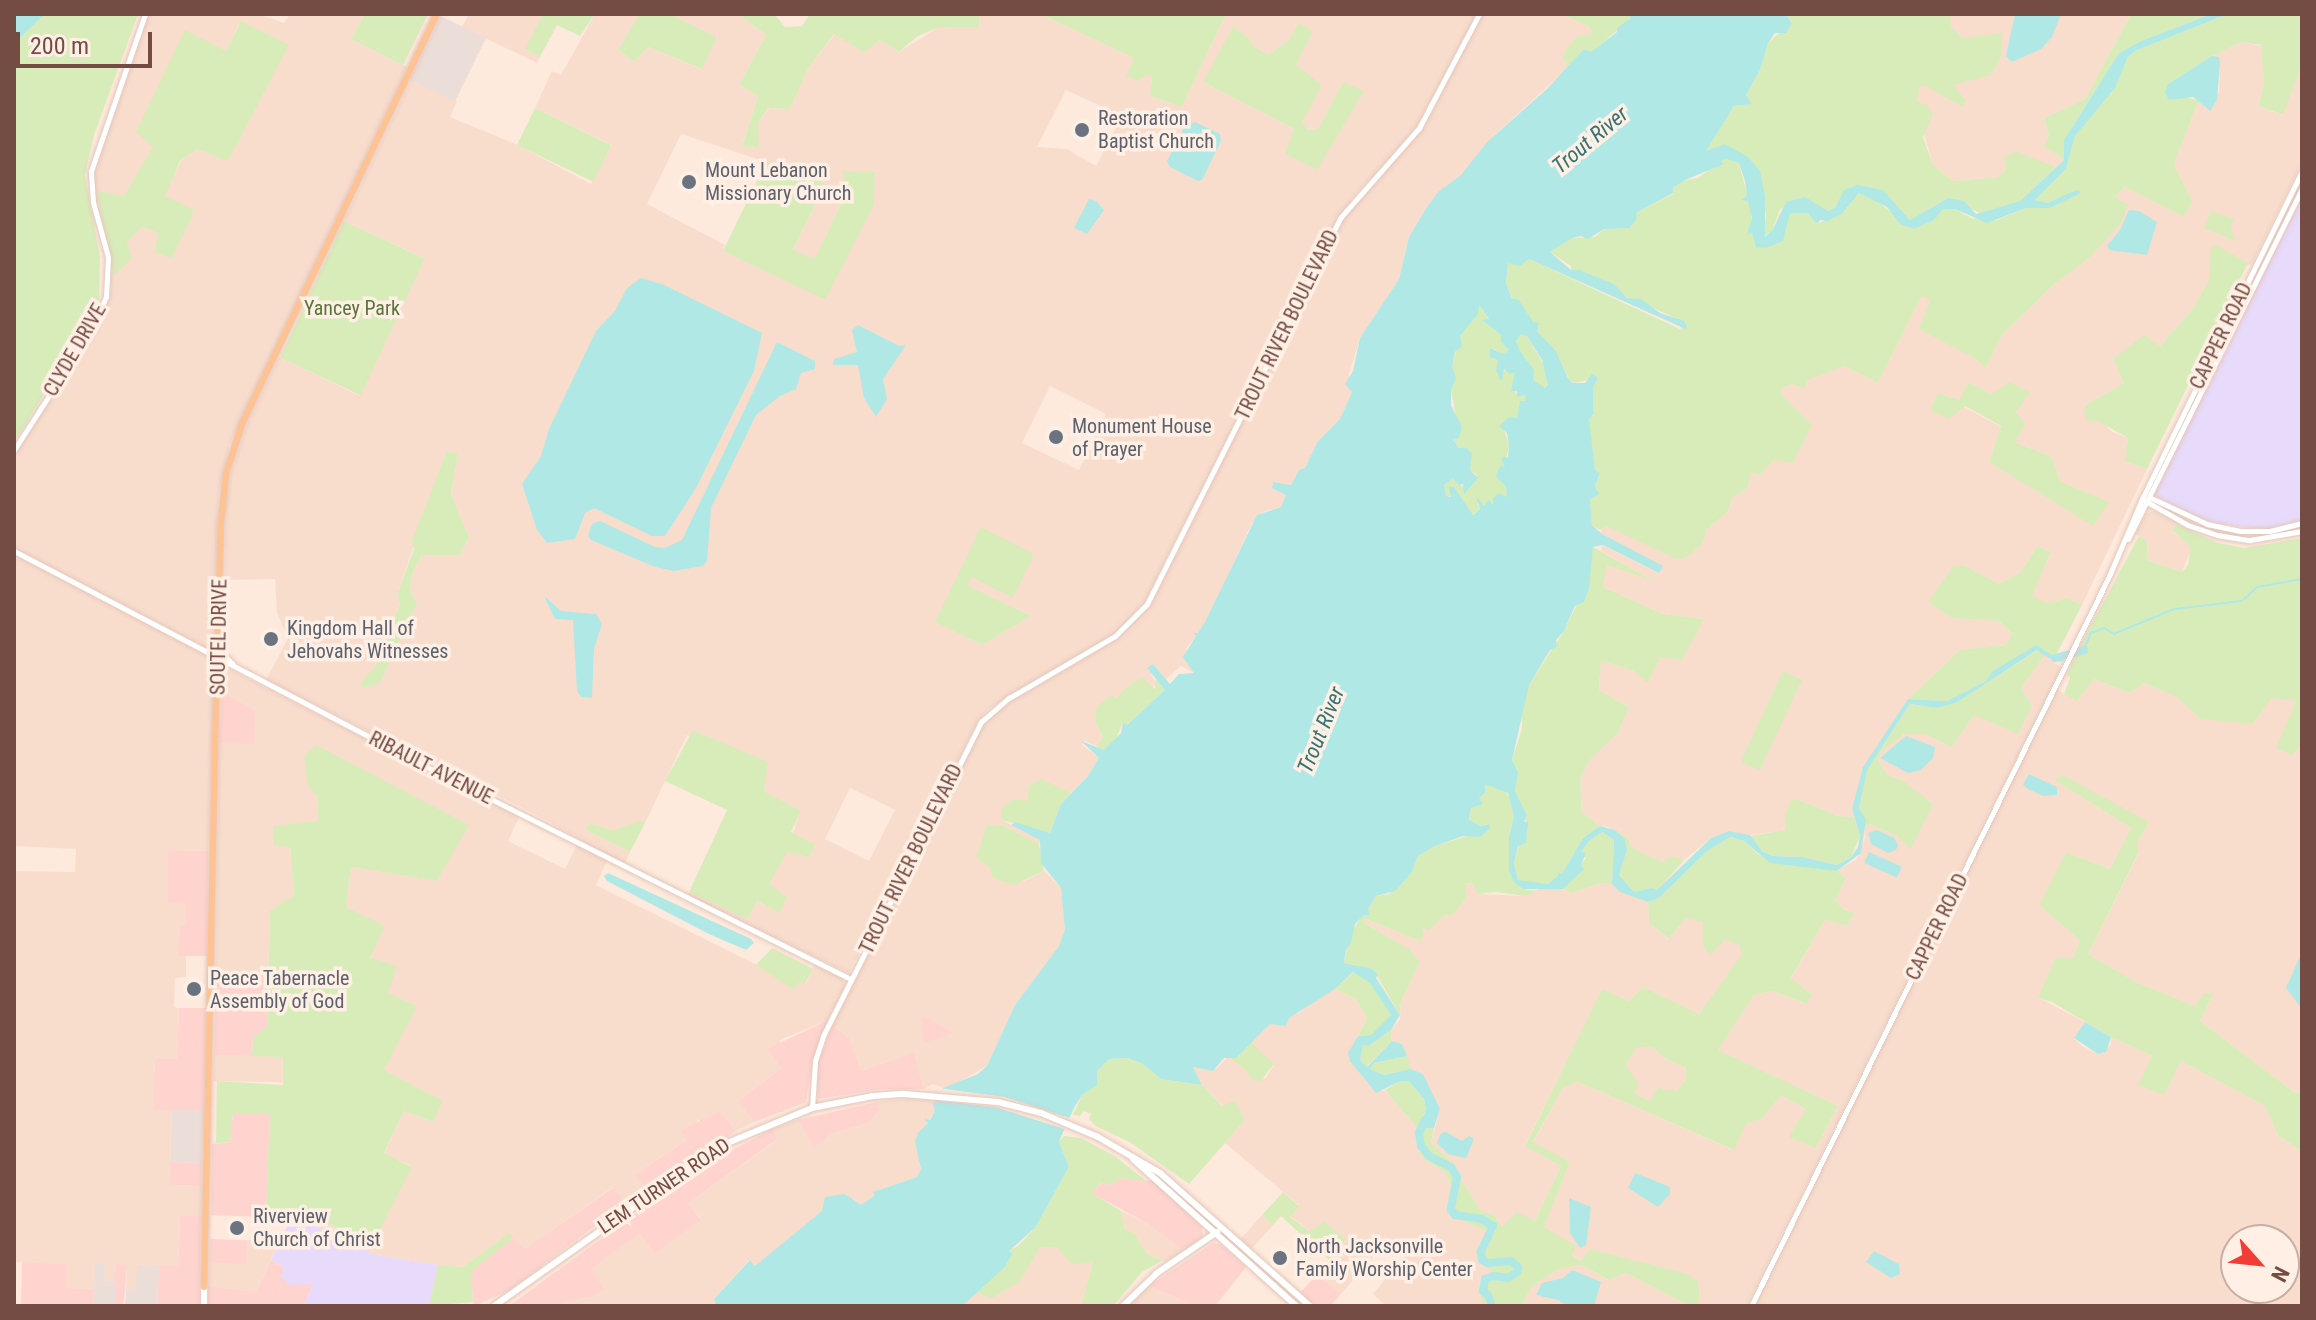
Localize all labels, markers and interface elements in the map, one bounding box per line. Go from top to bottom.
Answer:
scale bar [20,16,156,66]
text: 200 m [30,32,89,60]
water label: Trout River [1547,101,1633,179]
place label: Restoration Baptist Church [1098,106,1214,153]
marker: Restoration Baptist Church [1073,121,1091,139]
place label: Mount Lebanon Missionary Church [705,158,851,205]
marker: Mount Lebanon Missionary Church [680,173,698,191]
street label: TROUT RIVER BOULEVARD [1230,226,1344,424]
street label: CAPPER ROAD [2185,279,2257,393]
park label: Yancey Park [304,296,400,320]
street label: CLYDE DRIVE [39,299,111,401]
place label: Monument House of Prayer [1072,414,1212,461]
marker: Monument House of Prayer [1047,428,1065,446]
street label: SOUTEL DRIVE [206,579,232,695]
place label: Kingdom Hall of Jehovahs Witnesses [287,616,448,663]
marker: Kingdom Hall of Jehovahs Witnesses [262,630,280,648]
water label: Trout River [1292,683,1350,777]
street label: RIBAULT AVENUE [365,726,497,810]
street label: TROUT RIVER BOULEVARD [854,760,968,958]
street label: CAPPER ROAD [1901,870,1973,984]
place label: Peace Tabernacle Assembly of God [210,966,350,1013]
marker: Peace Tabernacle Assembly of God [185,980,203,998]
street label: LEM TURNER ROAD [593,1133,735,1239]
place label: Riverview Church of Christ [253,1204,381,1251]
marker: Riverview Church of Christ [228,1219,246,1237]
north arrow [2220,1224,2300,1304]
place label: North Jacksonville Family Worship Center [1296,1234,1473,1281]
marker: North Jacksonville Family Worship Center [1271,1249,1289,1267]
text: N [2266,1263,2294,1286]

